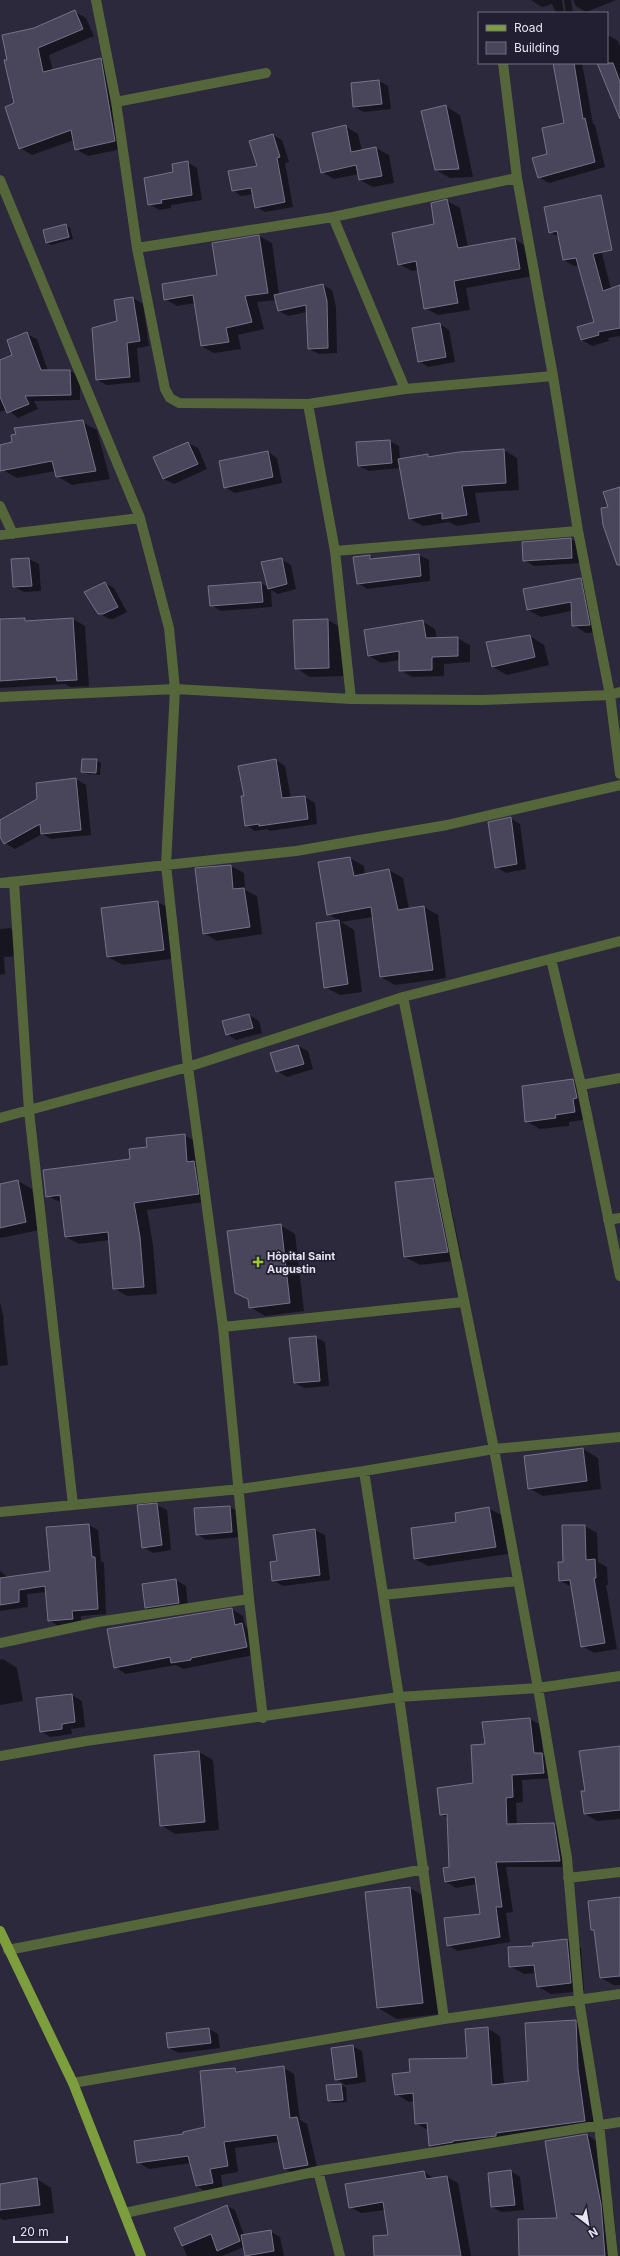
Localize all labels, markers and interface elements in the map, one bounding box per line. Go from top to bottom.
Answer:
legend [478,12,608,64]
text: Road [514,20,543,35]
text: Building [514,40,559,55]
place label: Hôpital Saint Augustin [267,1249,335,1276]
marker: Hôpital Saint Augustin [252,1256,264,1268]
north arrow [568,2204,608,2244]
scale bar [14,2218,67,2244]
text: 20 m [20,2224,49,2239]
text: N [586,2224,600,2241]

